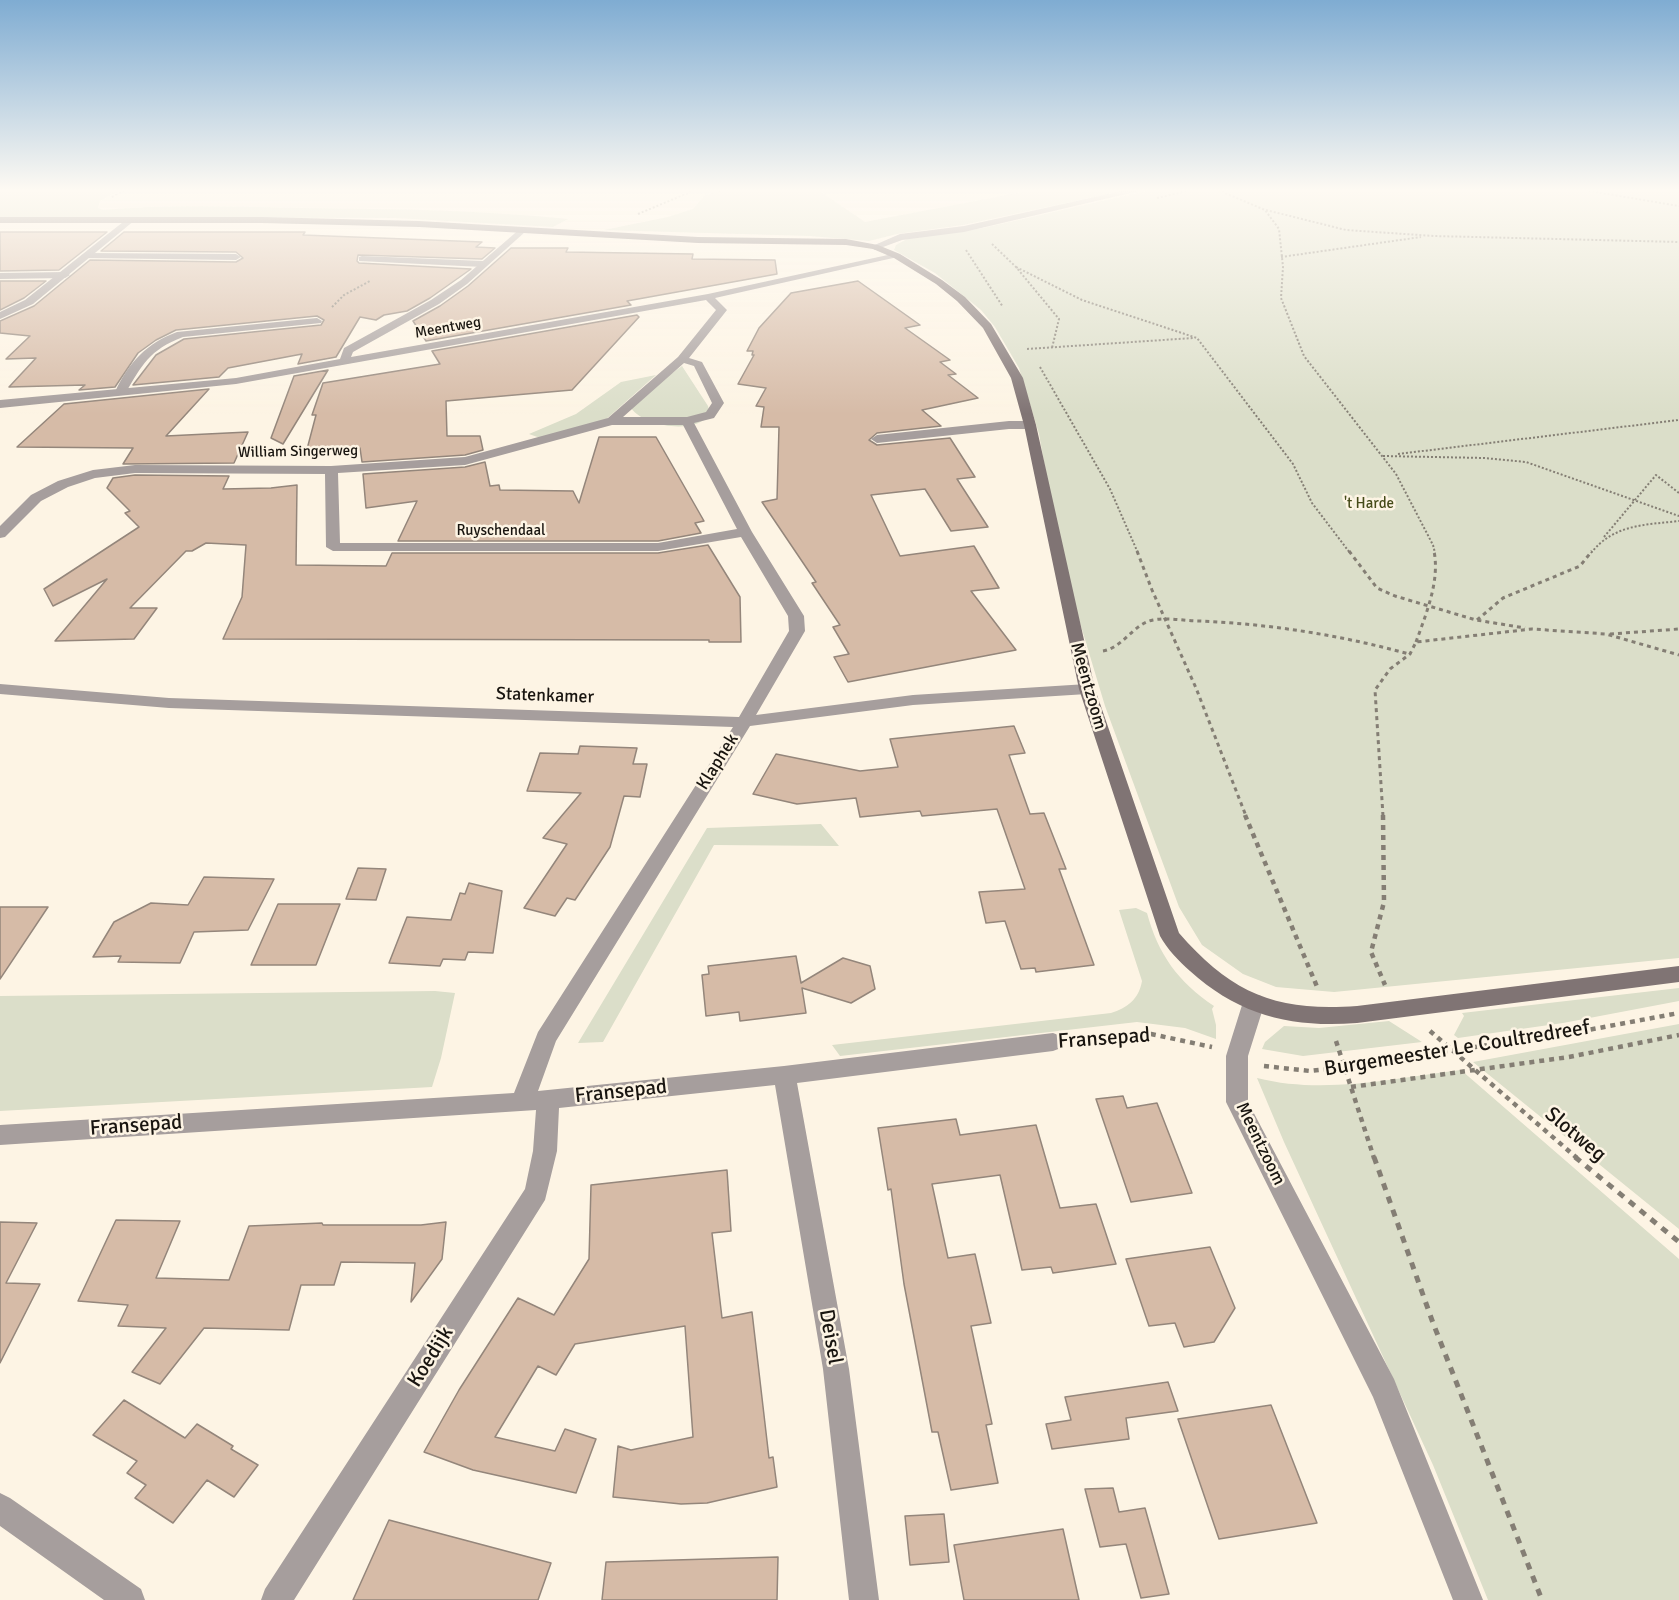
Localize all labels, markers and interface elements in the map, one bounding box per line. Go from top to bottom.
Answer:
street label: Meentweg [414,313,482,343]
street label: William Singerweg [238,442,358,462]
park label: 't Harde [1344,495,1394,513]
street label: Ruyschendaal [457,522,545,540]
street label: Meentzoom [1065,640,1111,732]
street label: Statenkamer [495,683,595,709]
street label: Klaphek [692,730,744,794]
street label: Burgemeester Le Coultredreef [1323,1016,1591,1082]
street label: Fransepad [1057,1023,1151,1055]
street label: Fransepad [574,1075,668,1109]
street label: Meentzoom [1231,1099,1289,1189]
street label: Slotweg [1539,1102,1611,1168]
street label: Fransepad [89,1110,183,1142]
street label: Deisel [813,1307,847,1367]
street label: Koedijk [403,1322,459,1392]

